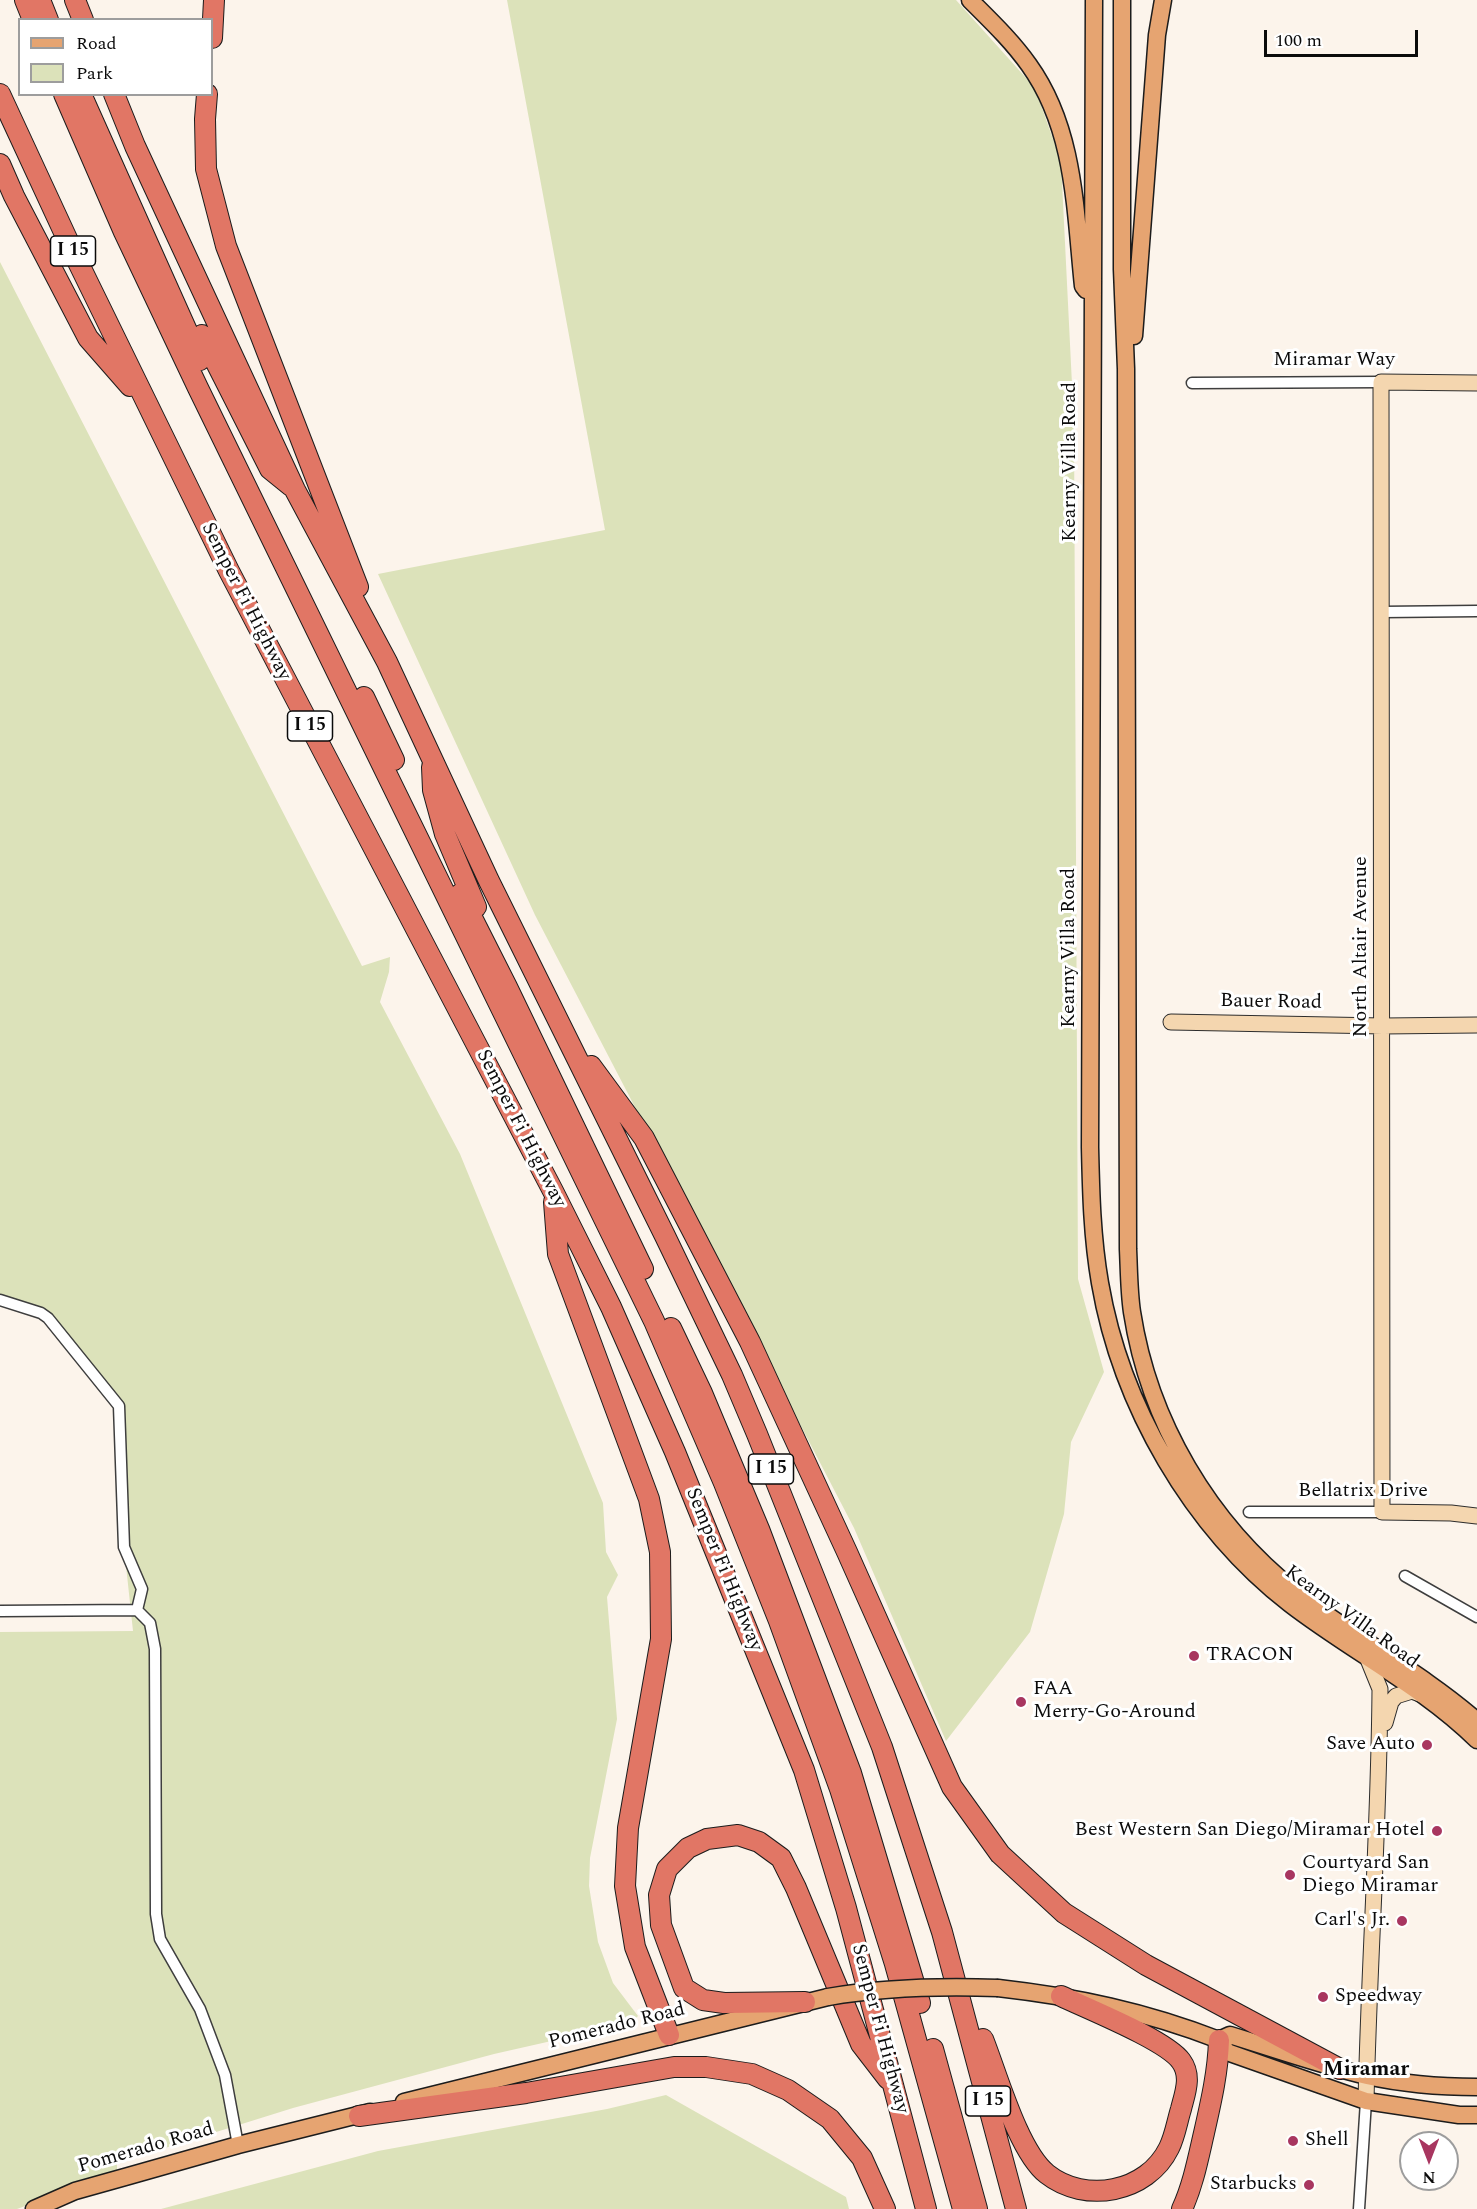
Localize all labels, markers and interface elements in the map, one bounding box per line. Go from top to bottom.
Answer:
legend [18,18,213,96]
scale bar [1267,18,1422,56]
text: 100 m [1275,27,1322,54]
text: Road [76,30,117,57]
text: Park [76,60,113,87]
road number: I 15 [50,236,96,266]
street label: Miramar Way [1273,349,1395,373]
street label: Kearny Villa Road [1059,382,1083,542]
street label: Semper Fi Highway [195,519,295,685]
road number: I 15 [288,711,332,741]
street label: North Altair Avenue [1350,856,1374,1038]
street label: Kearny Villa Road [1058,868,1082,1028]
street label: Bauer Road [1220,990,1322,1016]
street label: Semper Fi Highway [470,1046,570,1212]
road number: I 15 [748,1454,794,1484]
street label: Bellatrix Drive [1298,1480,1428,1504]
street label: Semper Fi Highway [679,1485,767,1655]
street label: Kearny Villa Road [1279,1561,1423,1675]
place label: TRACON [1206,1644,1294,1668]
marker: TRACON [1187,1649,1201,1663]
place label: FAA Merry-Go-Around [1033,1678,1196,1725]
marker: FAA Merry-Go-Around [1014,1695,1028,1709]
place label: Save Auto [1326,1733,1415,1757]
marker: Save Auto [1420,1738,1434,1752]
place label: Best Western San Diego/Miramar Hotel [1075,1819,1425,1843]
marker: Best Western San Diego/Miramar Hotel [1430,1824,1444,1838]
place label: Courtyard San Diego Miramar [1302,1852,1438,1899]
marker: Courtyard San Diego Miramar [1283,1868,1297,1882]
place label: Carl's Jr. [1314,1909,1390,1933]
marker: Carl's Jr. [1395,1914,1409,1928]
street label: Semper Fi Highway [845,1942,913,2116]
place label: Speedway [1335,1985,1422,2009]
marker: Speedway [1316,1990,1330,2004]
street label: Pomerado Road [546,1998,688,2056]
district label: Miramar [1323,2058,1409,2084]
road number: I 15 [966,2086,1010,2116]
street label: Pomerado Road [75,2118,217,2180]
place label: Shell [1305,2129,1349,2153]
north arrow [1399,2131,1459,2191]
marker: Shell [1286,2134,1300,2148]
text: N [1422,2165,1436,2189]
place label: Starbucks [1210,2173,1297,2197]
marker: Starbucks [1302,2178,1316,2192]

